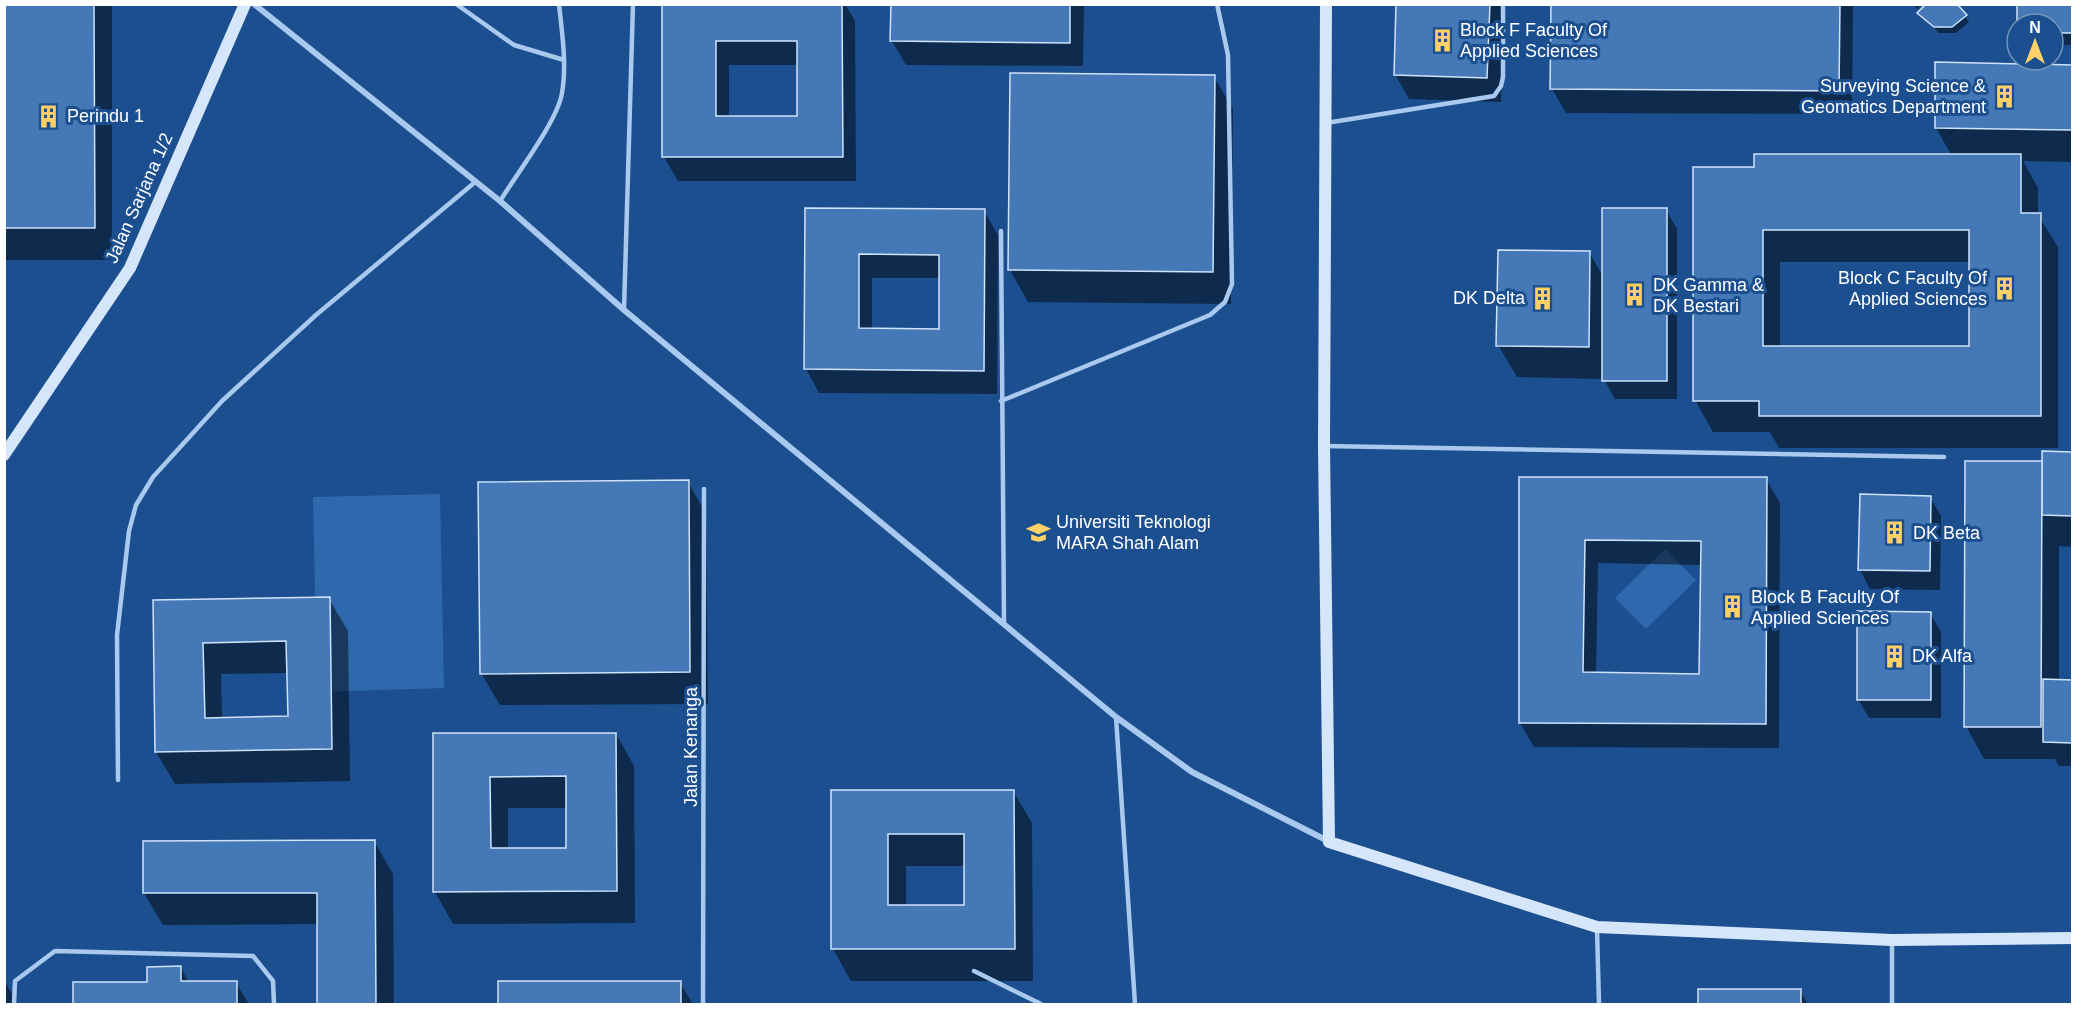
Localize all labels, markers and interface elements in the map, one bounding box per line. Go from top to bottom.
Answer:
north arrow [2005,12,2065,72]
text: N [2029,19,2041,36]
place label: Block F Faculty Of Applied Sciences [1460,20,1608,61]
building icon: Block F Faculty Of Applied Sciences [1429,27,1455,53]
place label: Surveying Science & Geomatics Department [1801,76,1986,117]
building icon: Surveying Science & Geomatics Department [1991,83,2017,109]
building icon: Perindu 1 [36,103,62,129]
place label: Perindu 1 [67,106,144,126]
street label: Jalan Sarjana 1/2 [101,130,177,266]
place label: Block C Faculty Of Applied Sciences [1838,268,1988,309]
place label: DK Gamma & DK Bestari [1653,275,1764,316]
building icon: Block C Faculty Of Applied Sciences [1992,275,2018,301]
building icon: DK Gamma & DK Bestari [1622,282,1648,308]
building icon: DK Delta [1530,285,1556,311]
place label: DK Delta [1453,288,1526,308]
place label: Universiti Teknologi MARA Shah Alam [1056,512,1211,553]
school or university icon: Universiti Teknologi MARA Shah Alam [1025,519,1051,545]
building icon: DK Beta [1882,520,1908,546]
place label: DK Beta [1913,523,1981,543]
place label: Block B Faculty Of Applied Sciences [1751,587,1900,628]
building icon: Block B Faculty Of Applied Sciences [1720,594,1746,620]
building icon: DK Alfa [1881,643,1907,669]
place label: DK Alfa [1912,646,1973,666]
street label: Jalan Kenanga [681,686,701,807]

